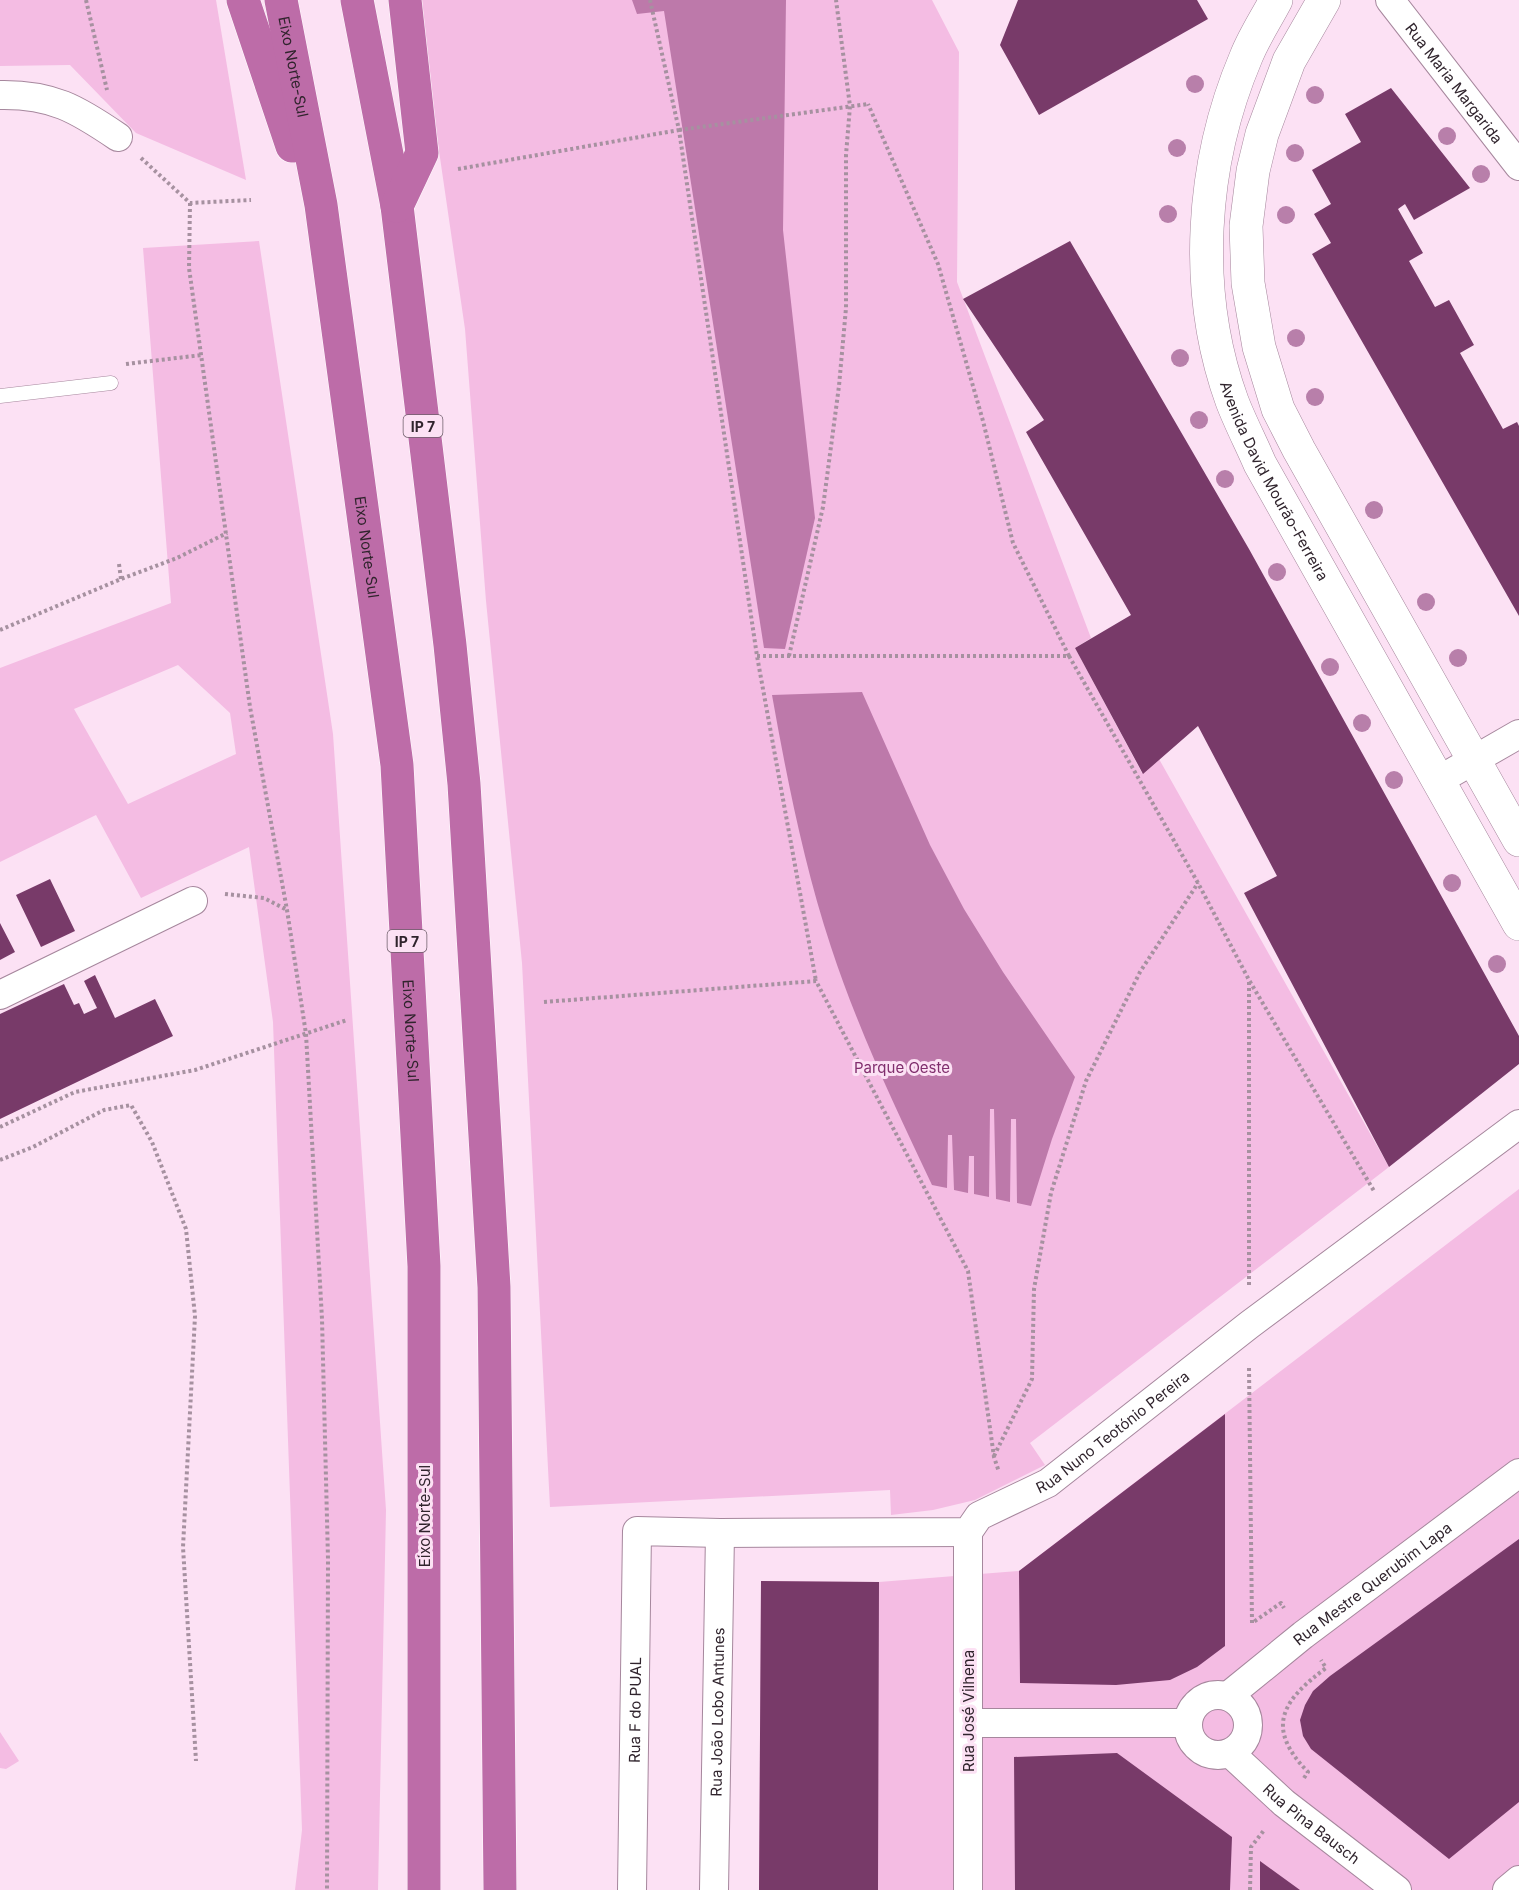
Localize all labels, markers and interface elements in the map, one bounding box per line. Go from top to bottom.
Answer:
street label: Eixo Norte-Sul [275,15,313,119]
street label: Rua Maria Margarida [1402,19,1507,147]
street label: Avenida David Mourão-Ferreira [1216,379,1333,584]
road number: IP 7 [404,415,442,437]
street label: Eixo Norte-Sul [351,495,384,599]
road number: IP 7 [388,930,426,952]
street label: Eixo Norte-Sul [399,979,424,1082]
park label: Parque Oeste [854,1058,950,1077]
street label: Rua Nuno Teotónio Pereira [1032,1366,1193,1497]
street label: Eixo Norte-Sul [415,1465,434,1567]
street label: Rua Mestre Querubim Lapa [1289,1518,1455,1649]
street label: Rua João Lobo Antunes [706,1627,728,1797]
street label: Rua José Vilhena [959,1650,978,1772]
street label: Rua F do PUAL [624,1657,645,1763]
street label: Rua Pina Bausch [1259,1779,1364,1868]

